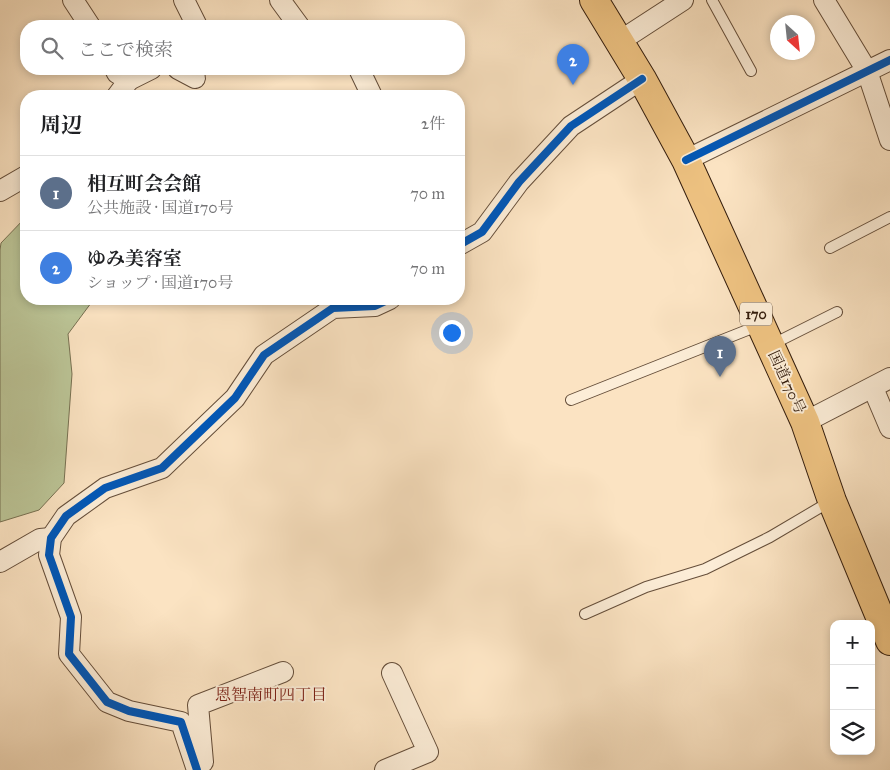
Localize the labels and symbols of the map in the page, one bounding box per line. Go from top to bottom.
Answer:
north arrow [770,15,815,60]
pin: 2 [557,44,589,85]
road number: 170 [740,302,772,326]
your location [439,320,465,346]
pin: 1 [704,336,736,377]
street label: 国道170号 [765,348,809,416]
district label: 恩智南町四丁目 [215,685,327,704]

